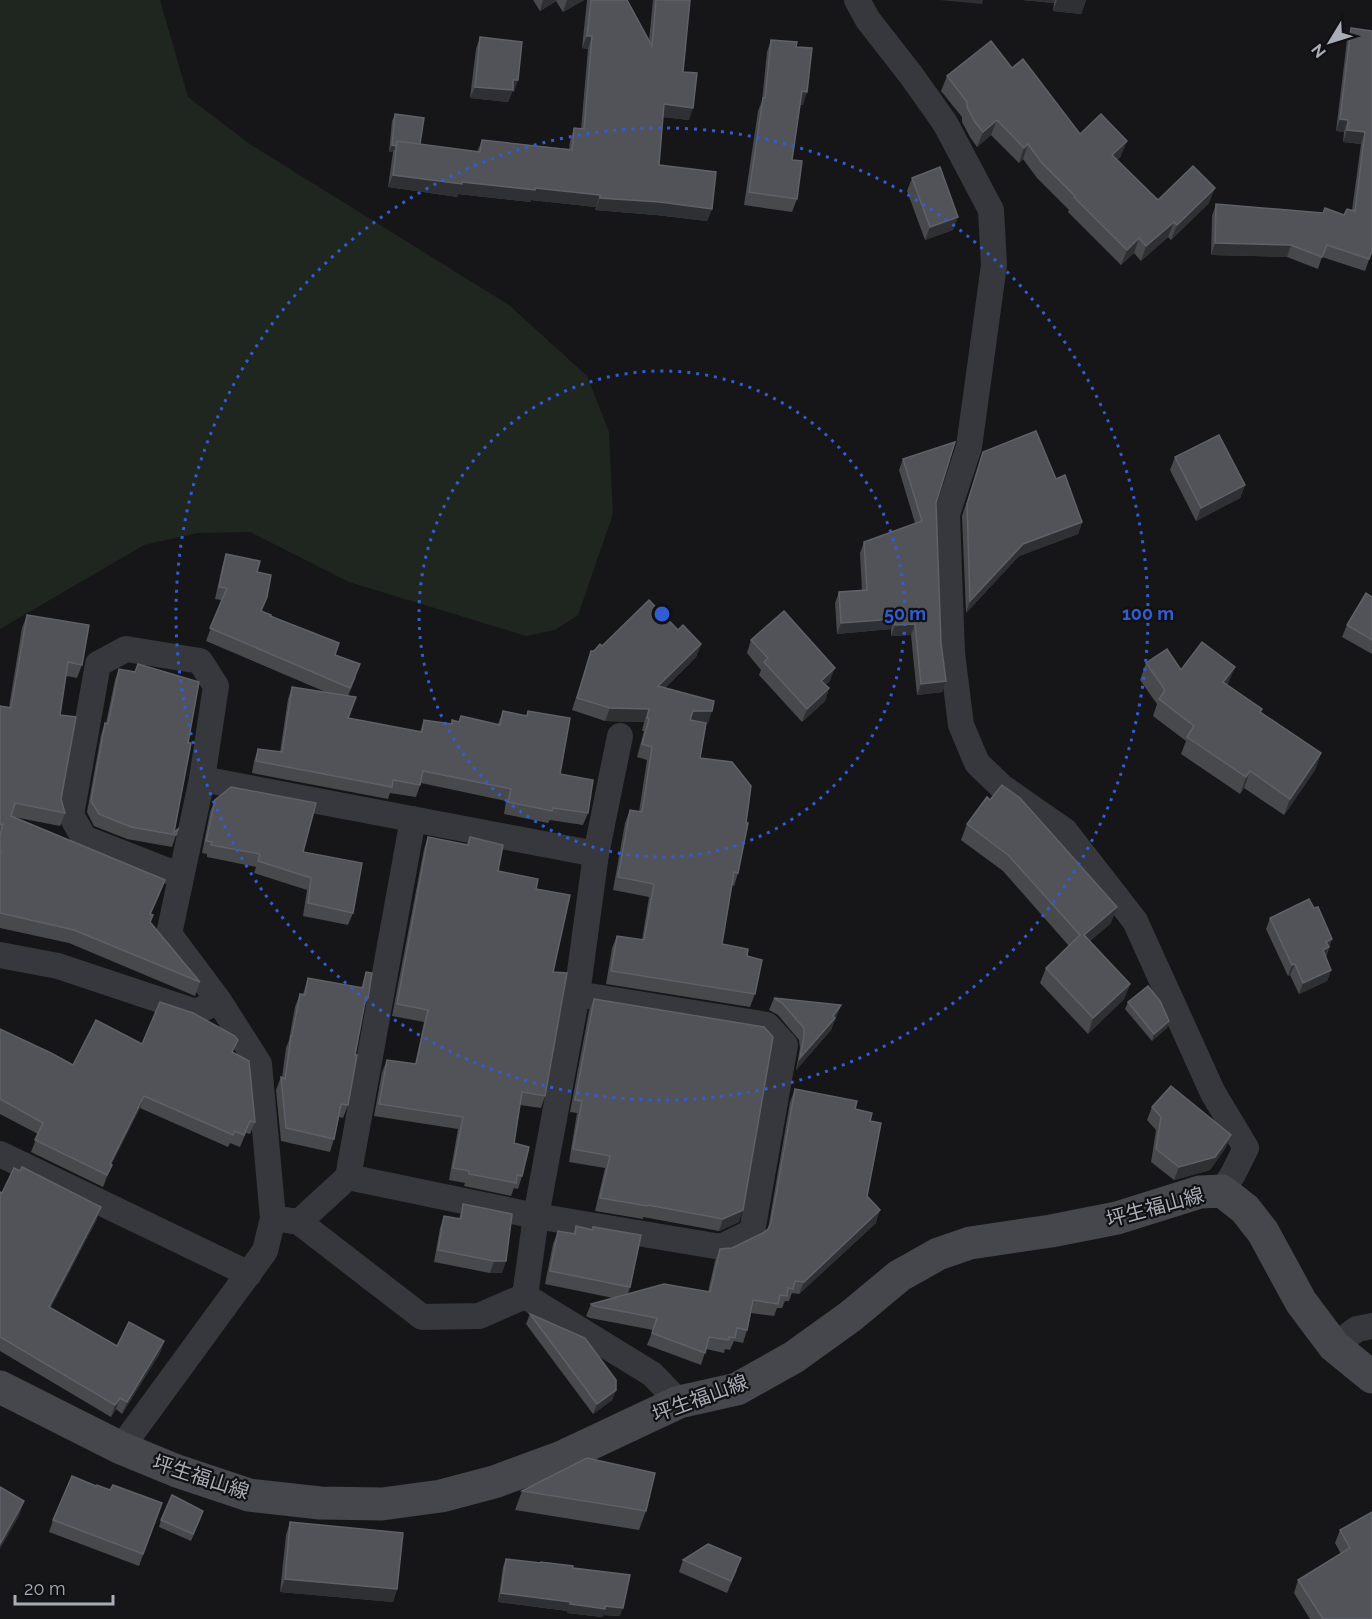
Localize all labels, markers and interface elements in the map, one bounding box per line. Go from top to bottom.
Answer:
north arrow [1300,12,1360,72]
text: N [1307,40,1330,62]
text: 50 m [884,603,926,624]
text: 100 m [1122,603,1174,624]
centre of rings [652,604,672,624]
street label: 坪生福山線 [1104,1182,1206,1232]
street label: 坪生福山線 [649,1370,751,1426]
street label: 坪生福山線 [150,1450,252,1504]
scale bar [15,1568,112,1606]
text: 20 m [24,1578,66,1599]

